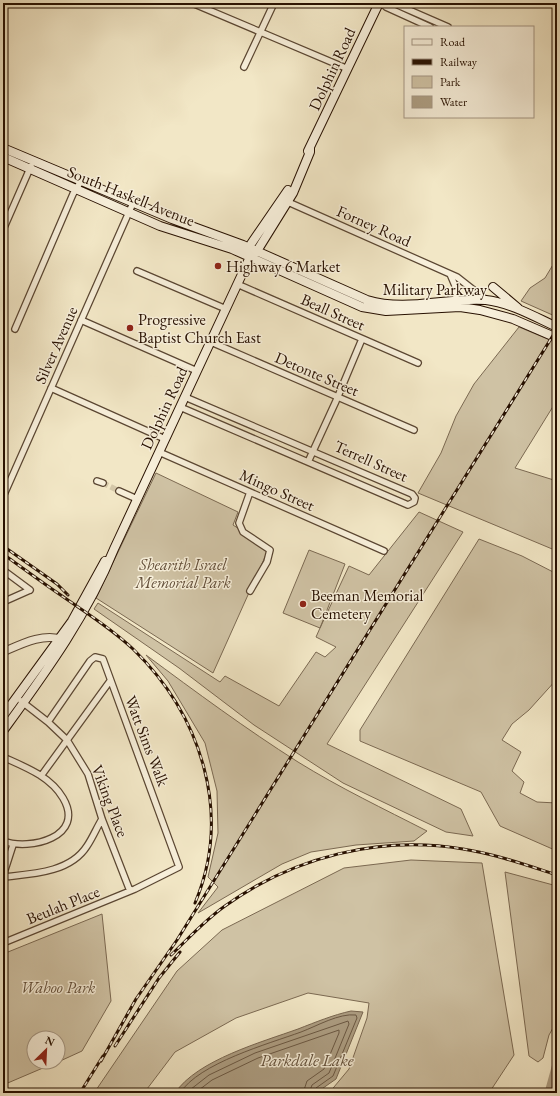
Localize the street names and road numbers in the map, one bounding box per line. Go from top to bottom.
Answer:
street label: Dolphin Road [304,23,361,114]
street label: South Haskell Avenue [64,161,198,231]
street label: Forney Road [333,200,415,252]
street label: Military Parkway [383,279,488,300]
street label: Beall Street [298,289,368,335]
street label: Silver Avenue [30,303,82,387]
street label: Detonte Street [272,347,362,401]
street label: Dolphin Road [136,362,193,453]
street label: Terrell Street [331,435,411,487]
street label: Mingo Street [236,464,318,516]
street label: Watt Sims Walk [120,693,174,790]
street label: Viking Place [87,762,133,840]
street label: Beulah Place [23,881,103,929]

